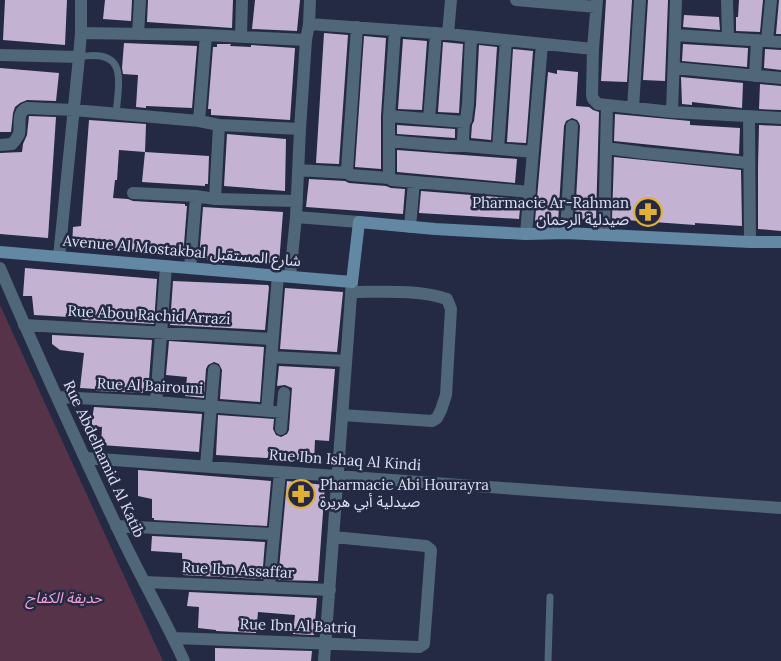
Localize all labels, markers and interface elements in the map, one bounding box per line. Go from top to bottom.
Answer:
place label: Pharmacie Ar-Rahman صيدلية الرحمان [472,193,629,229]
pharmacy icon: Pharmacie Ar-Rahman صيدلية الرحمان [633,197,663,227]
street label: Avenue Al Mostakbal شارع المستقبل [61,231,302,273]
street label: Rue Abou Rachid Arrazi [67,301,231,328]
street label: Rue Al Bairouni [96,373,204,398]
street label: Rue Abdelhamid Al Katib [60,377,149,541]
street label: Rue Ibn Ishaq Al Kindi [268,445,422,474]
place label: Pharmacie Abi Hourayra صيدلية أبي هريرة [320,475,489,513]
pharmacy icon: Pharmacie Abi Hourayra صيدلية أبي هريرة [286,479,316,509]
street label: Rue Ibn Assaffar [181,557,295,582]
park label: حديقة الكفاح [25,588,102,609]
street label: Rue Ibn Al Batriq [239,614,357,637]

